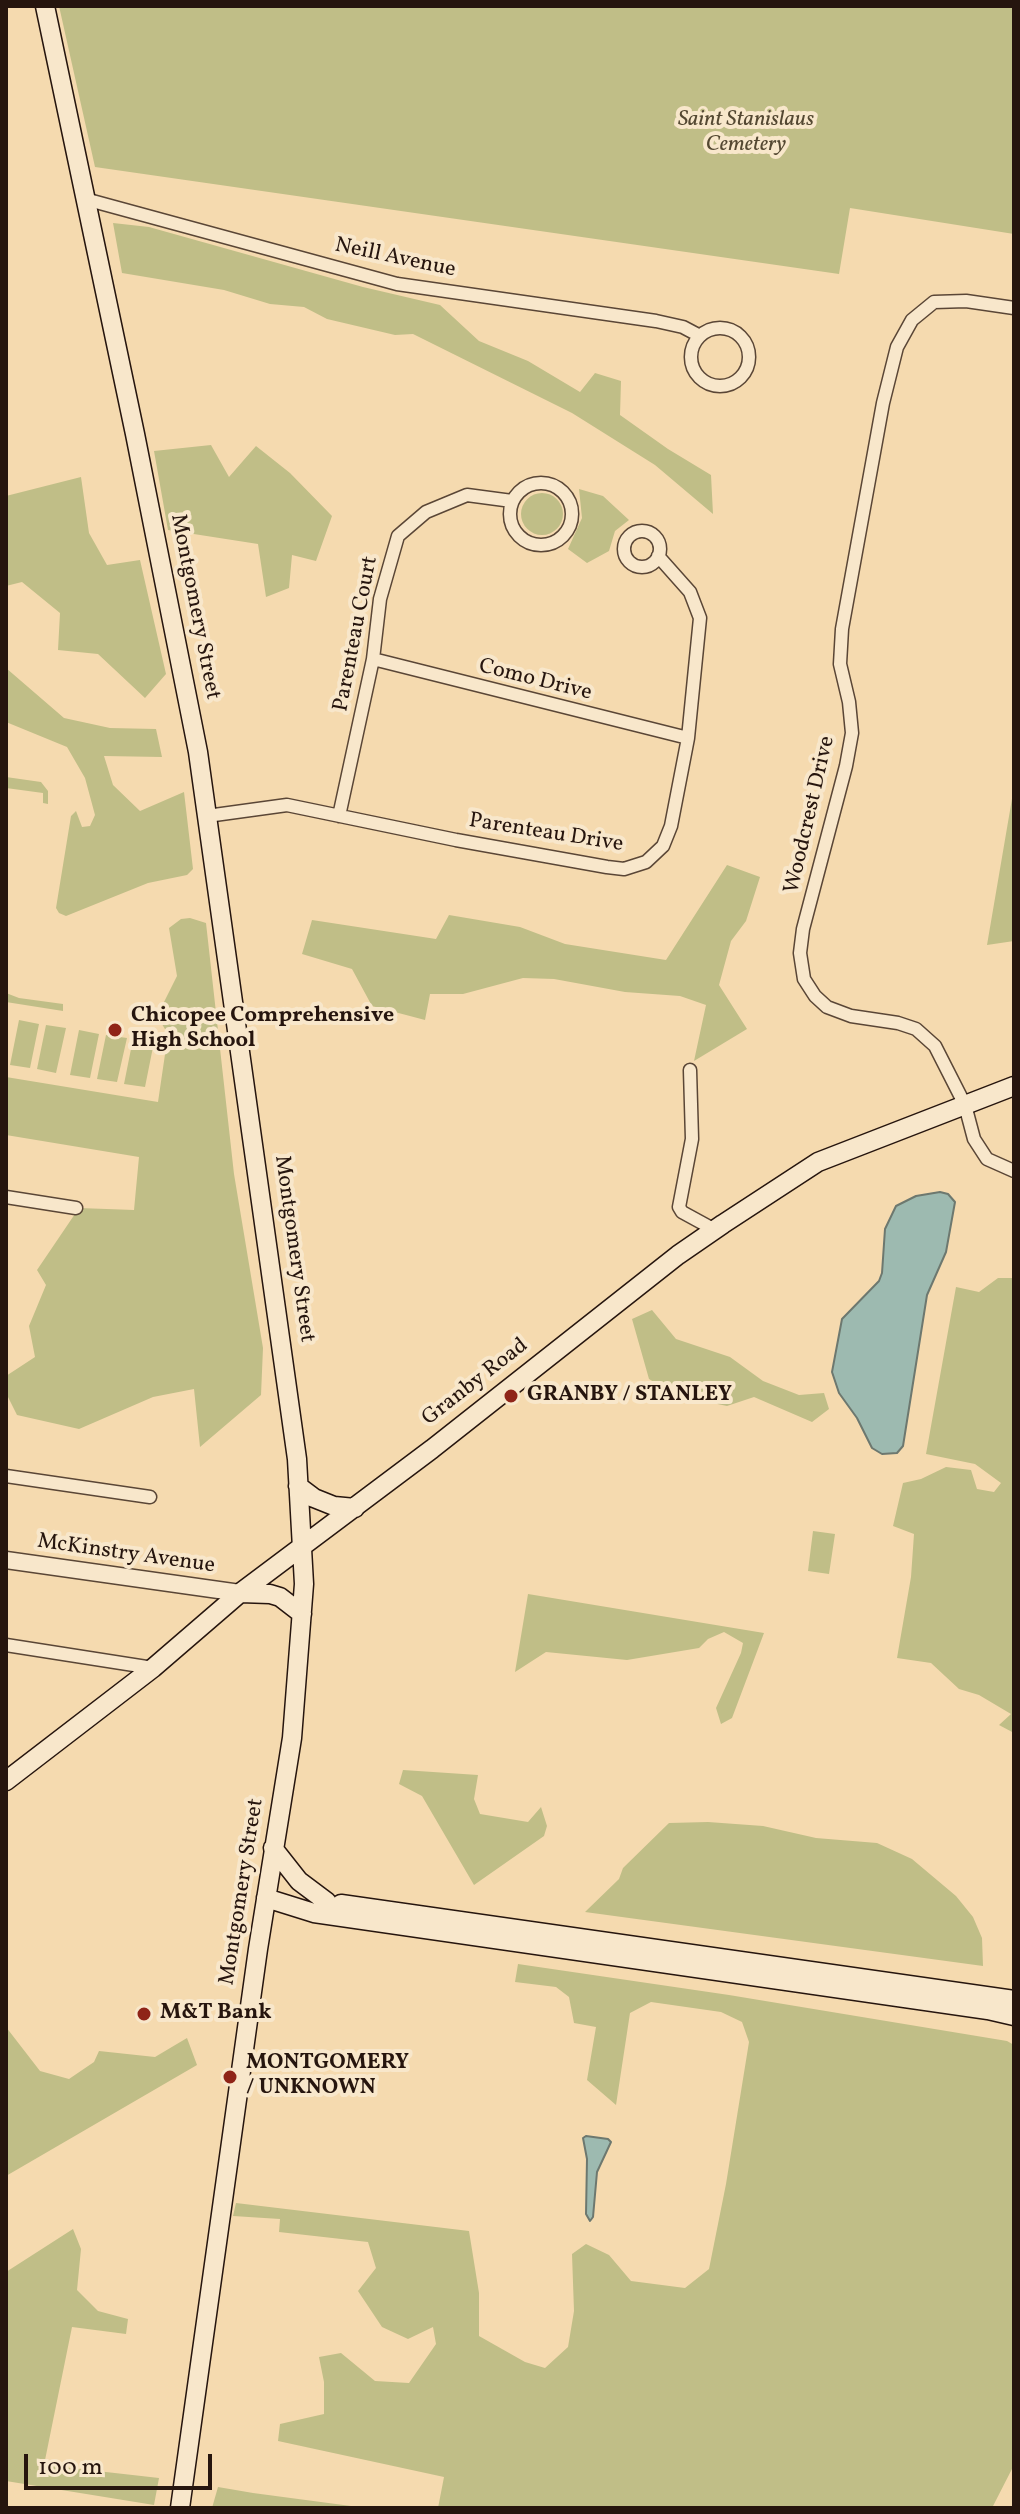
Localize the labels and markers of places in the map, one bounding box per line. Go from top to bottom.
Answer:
place label: Chicopee Comprehensive High School [131,1004,394,1056]
marker: Chicopee Comprehensive High School [106,1021,124,1039]
place label: GRANBY / STANLEY [527,1383,732,1409]
marker: GRANBY / STANLEY [502,1387,520,1405]
place label: M&T Bank [160,2001,272,2027]
marker: M&T Bank [135,2005,153,2023]
place label: MONTGOMERY / UNKNOWN [246,2051,409,2102]
marker: MONTGOMERY / UNKNOWN [221,2068,239,2086]

